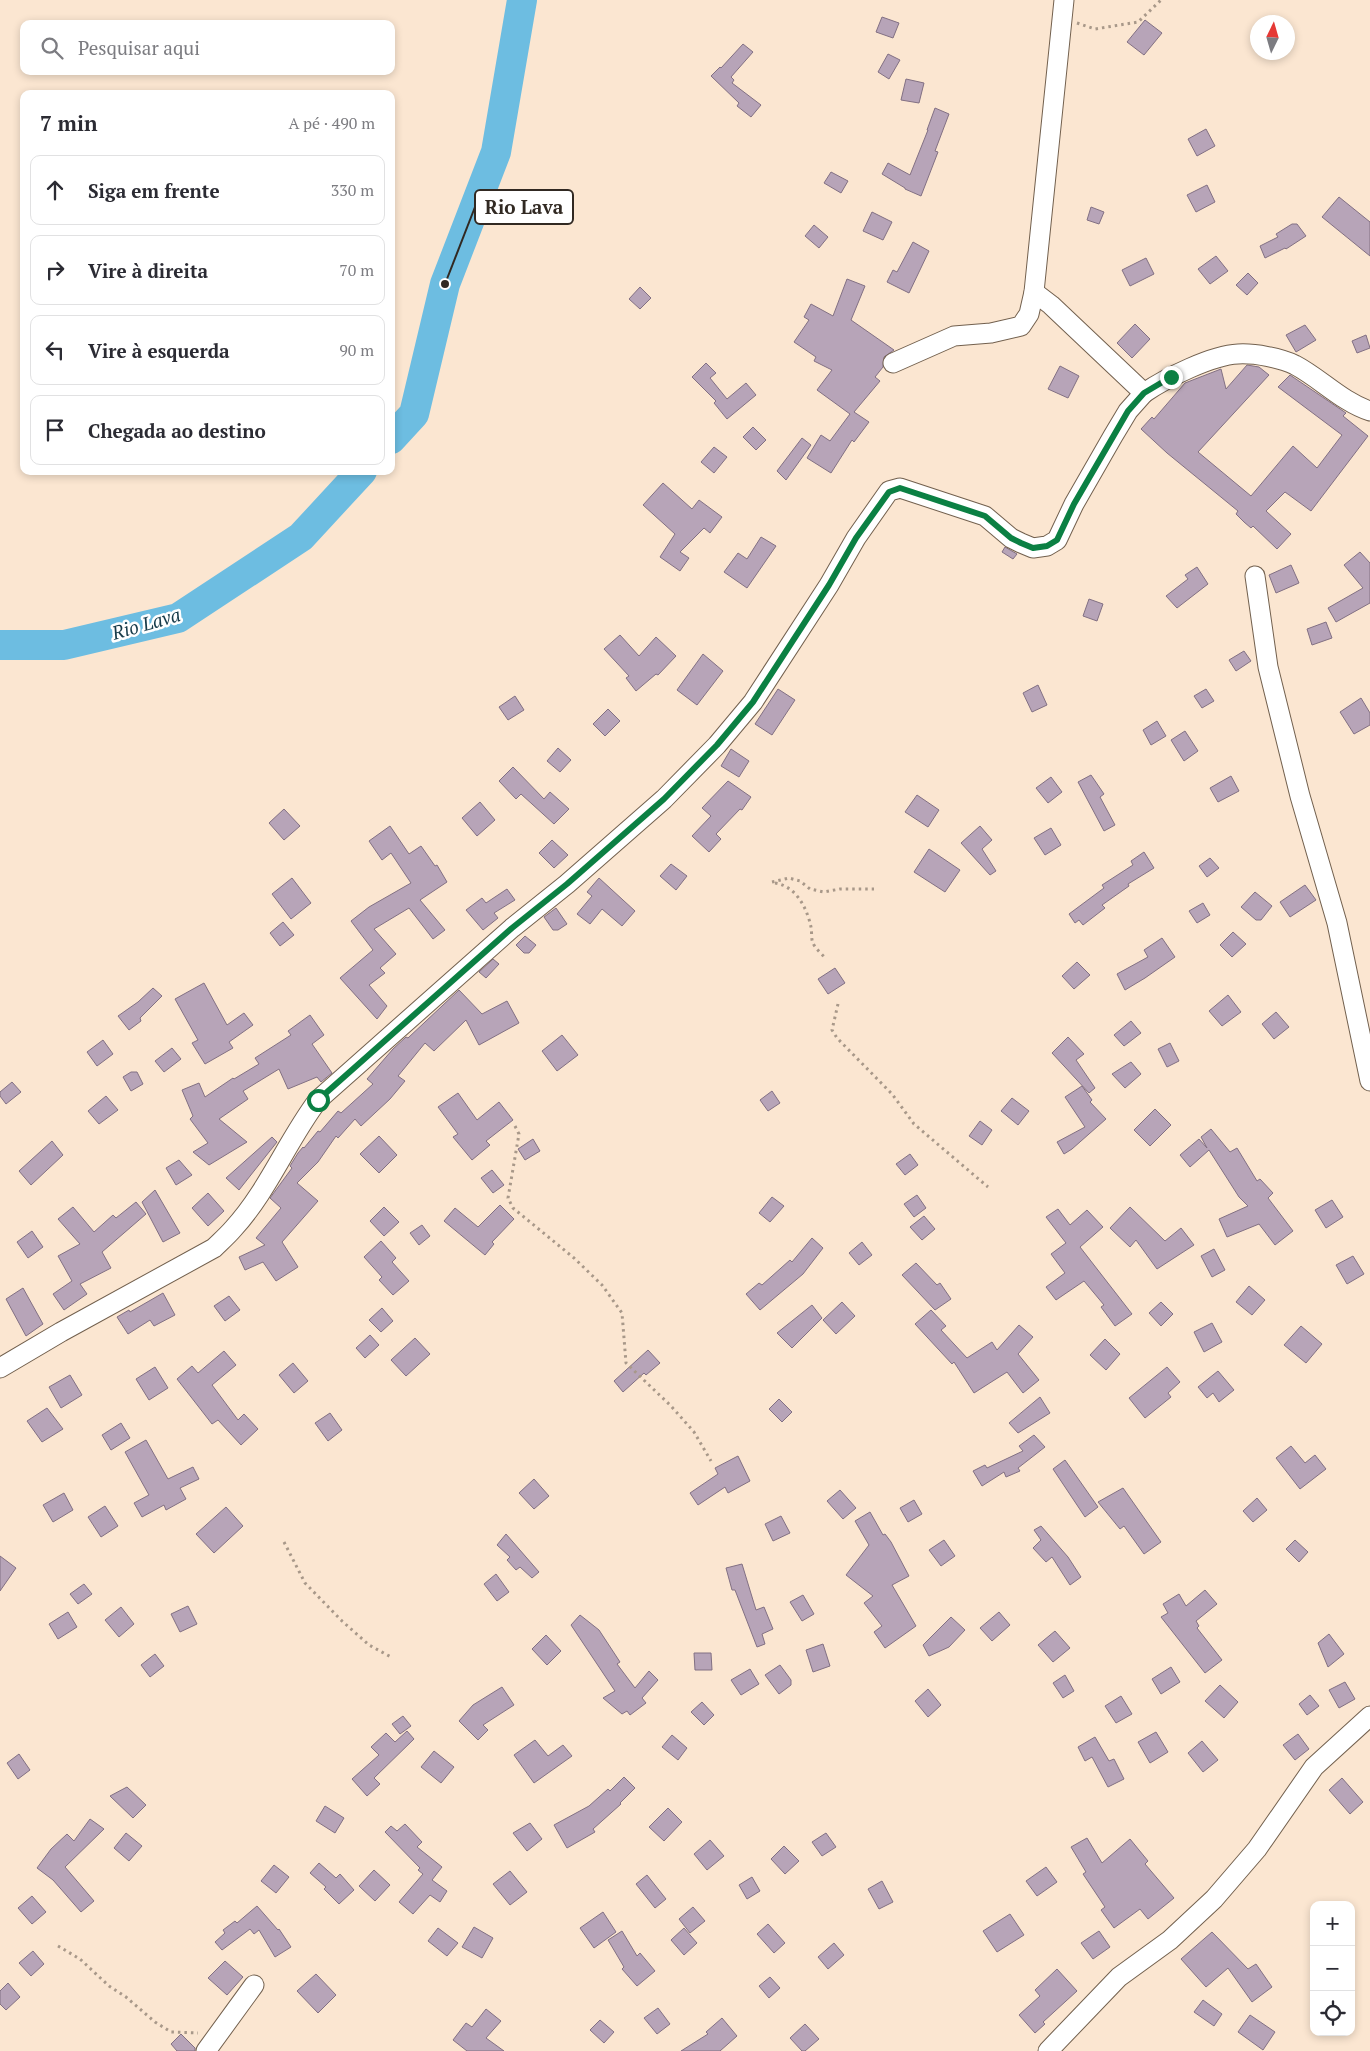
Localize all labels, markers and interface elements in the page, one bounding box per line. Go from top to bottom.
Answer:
north arrow [1250,15,1295,60]
search box [20,20,395,75]
icon: search [38,34,66,62]
text: Pesquisar aqui [78,35,200,60]
text: 7 min [40,109,97,137]
text: A pé · 490 m [288,112,375,134]
icon: ahead [41,176,69,204]
text: Siga em frente [88,178,220,203]
text: 330 m [331,179,374,201]
callout: Rio Lava [475,190,573,224]
text: Rio Lava [485,194,564,219]
icon: right [41,256,69,284]
text: Vire à direita [88,258,208,283]
text: 70 m [339,259,374,281]
icon: left [41,336,69,364]
text: Vire à esquerda [88,338,230,363]
text: 90 m [339,339,374,361]
route end [1160,366,1183,389]
icon: arrive [41,416,69,444]
text: Chegada ao destino [88,418,266,443]
water label: Rio Lava [108,601,183,645]
route start [307,1089,330,1112]
map controls [1310,1901,1355,2036]
button: + [1310,1901,1355,1946]
button: − [1310,1946,1355,1991]
button: locate [1310,1991,1355,2036]

